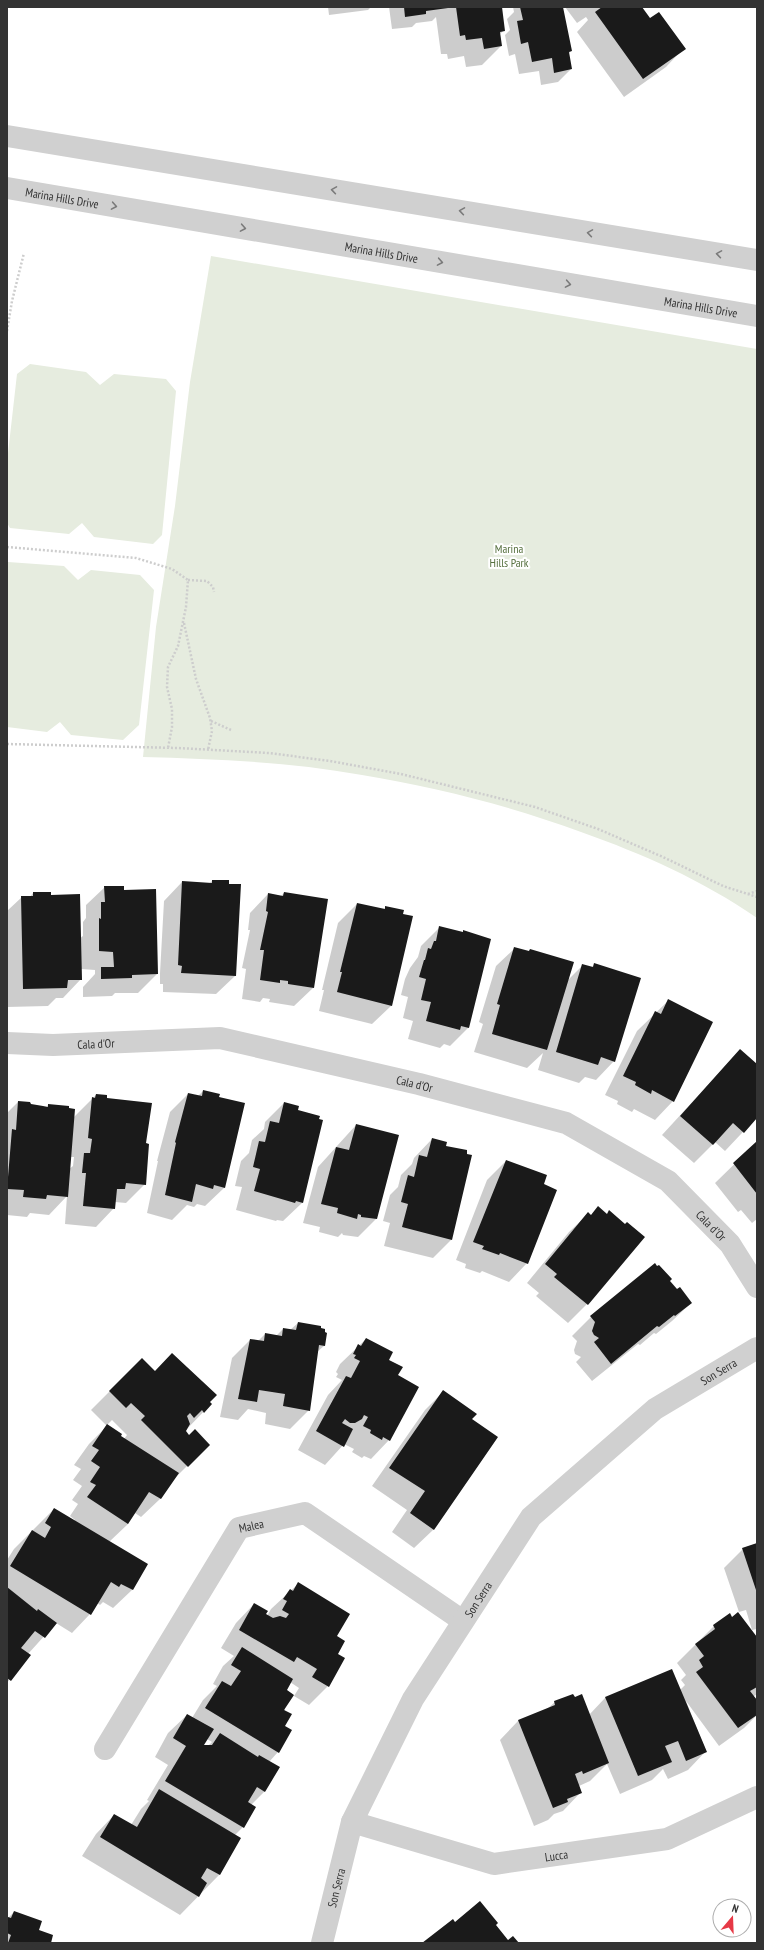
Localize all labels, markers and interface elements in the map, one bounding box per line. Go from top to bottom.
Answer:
street label: Marina Hills Drive [24,184,100,211]
one-way arrow [331,186,337,195]
one-way arrow [111,201,118,210]
one-way arrow [459,208,465,216]
one-way arrow [239,223,246,232]
one-way arrow [587,229,593,237]
street label: Marina Hills Drive [344,238,419,266]
one-way arrow [715,250,722,259]
one-way arrow [437,257,443,266]
one-way arrow [565,279,571,288]
street label: Marina Hills Drive [663,293,739,320]
park label: Marina Hills Park [489,541,529,570]
street label: Cala d'Or [77,1035,116,1051]
street label: Cala d'Or [395,1072,435,1095]
street label: Cala d'Or [693,1207,730,1244]
street label: Son Serra [697,1354,739,1388]
street label: Malea [237,1515,265,1535]
street label: Son Serra [461,1578,495,1620]
street label: Lucca [544,1846,569,1864]
street label: Son Serra [324,1866,348,1909]
north arrow [712,1898,752,1938]
text: N [730,1901,740,1916]

